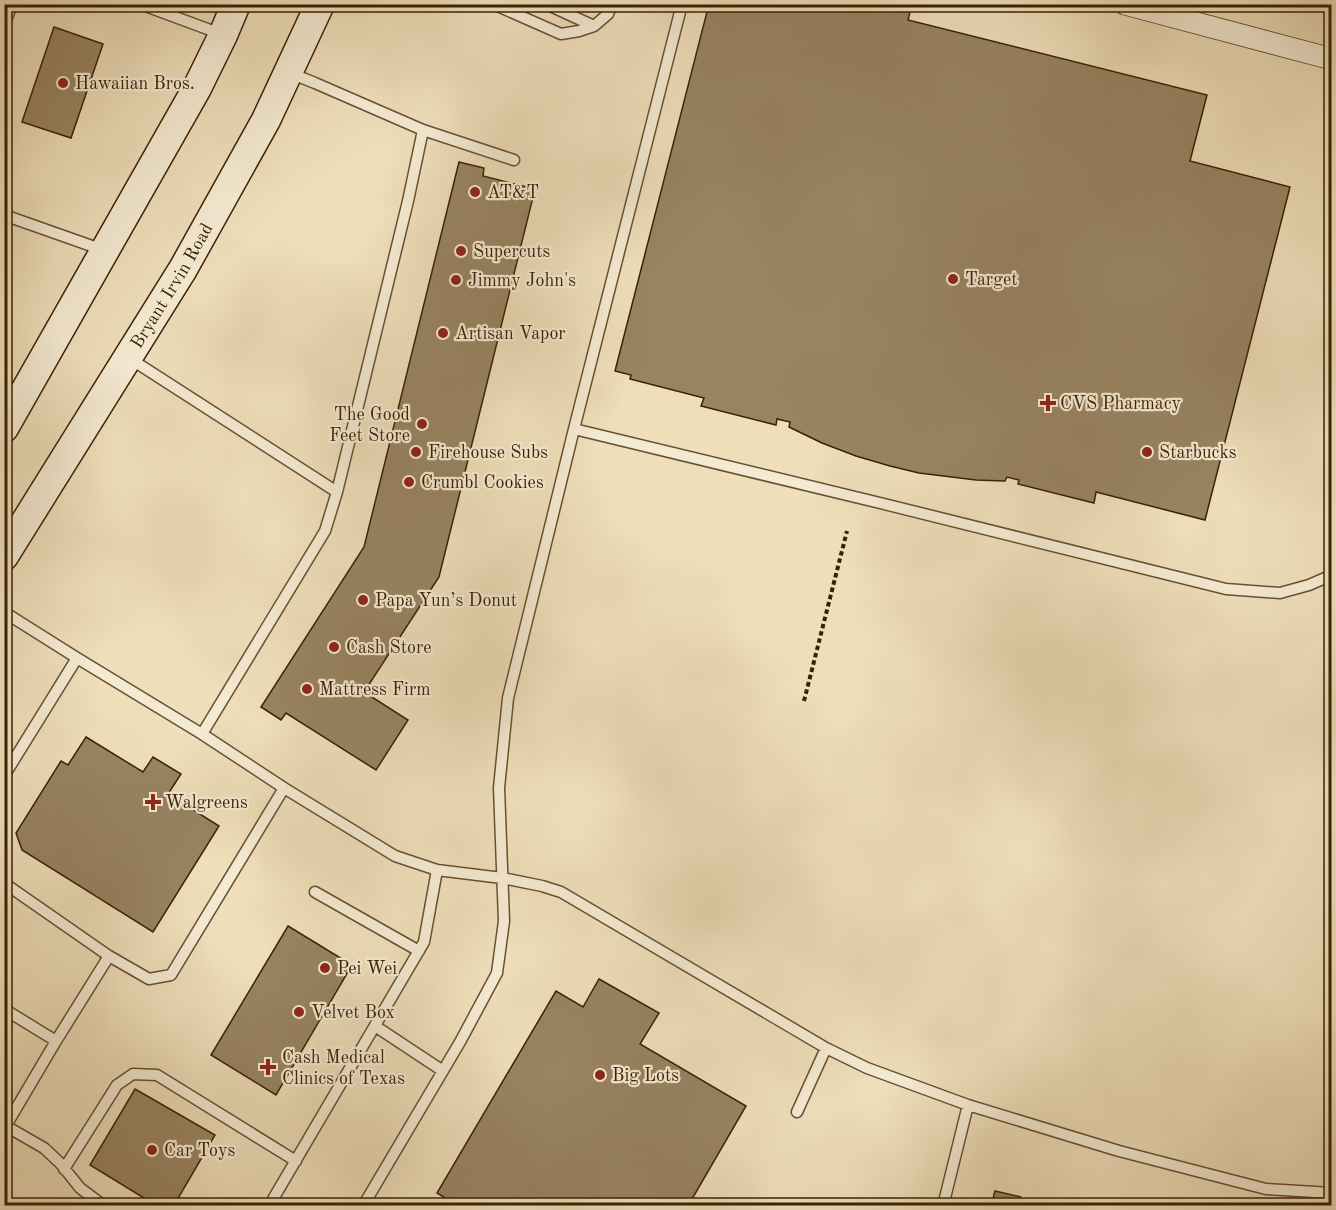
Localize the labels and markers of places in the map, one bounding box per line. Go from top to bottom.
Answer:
place label: Hawaiian Bros. [75,75,195,93]
marker: Hawaiian Bros. [56,76,70,90]
place label: AT&T [487,184,539,202]
marker: AT&T [468,185,482,199]
place label: Supercuts [473,243,551,261]
marker: Supercuts [454,244,468,258]
place label: Target [965,271,1018,289]
place label: Jimmy John's [468,272,576,290]
marker: Target [946,272,960,286]
marker: Jimmy John's [449,273,463,287]
place label: Artisan Vapor [455,325,566,343]
marker: Artisan Vapor [436,326,450,340]
place label: CVS Pharmacy [1060,395,1181,413]
marker: CVS Pharmacy [1041,396,1055,410]
place label: The Good Feet Store [329,406,410,445]
marker: The Good Feet Store [415,417,429,431]
place label: Firehouse Subs [428,444,548,462]
place label: Starbucks [1159,444,1237,462]
marker: Firehouse Subs [409,445,423,459]
marker: Starbucks [1140,445,1154,459]
place label: Crumbl Cookies [421,474,544,492]
marker: Crumbl Cookies [402,475,416,489]
place label: Papa Yun’s Donut [375,592,517,610]
marker: Papa Yun’s Donut [356,593,370,607]
place label: Cash Store [346,639,432,657]
marker: Cash Store [327,640,341,654]
place label: Mattress Firm [319,681,431,699]
marker: Mattress Firm [300,682,314,696]
place label: Walgreens [165,794,248,812]
marker: Walgreens [146,795,160,809]
place label: Pei Wei [337,960,397,978]
marker: Pei Wei [318,961,332,975]
place label: Velvet Box [311,1004,395,1022]
marker: Velvet Box [292,1005,306,1019]
place label: Cash Medical Clinics of Texas [282,1049,405,1088]
marker: Cash Medical Clinics of Texas [259,1058,277,1076]
place label: Big Lots [612,1067,679,1085]
marker: Big Lots [593,1068,607,1082]
place label: Car Toys [164,1142,235,1160]
marker: Car Toys [145,1143,159,1157]

